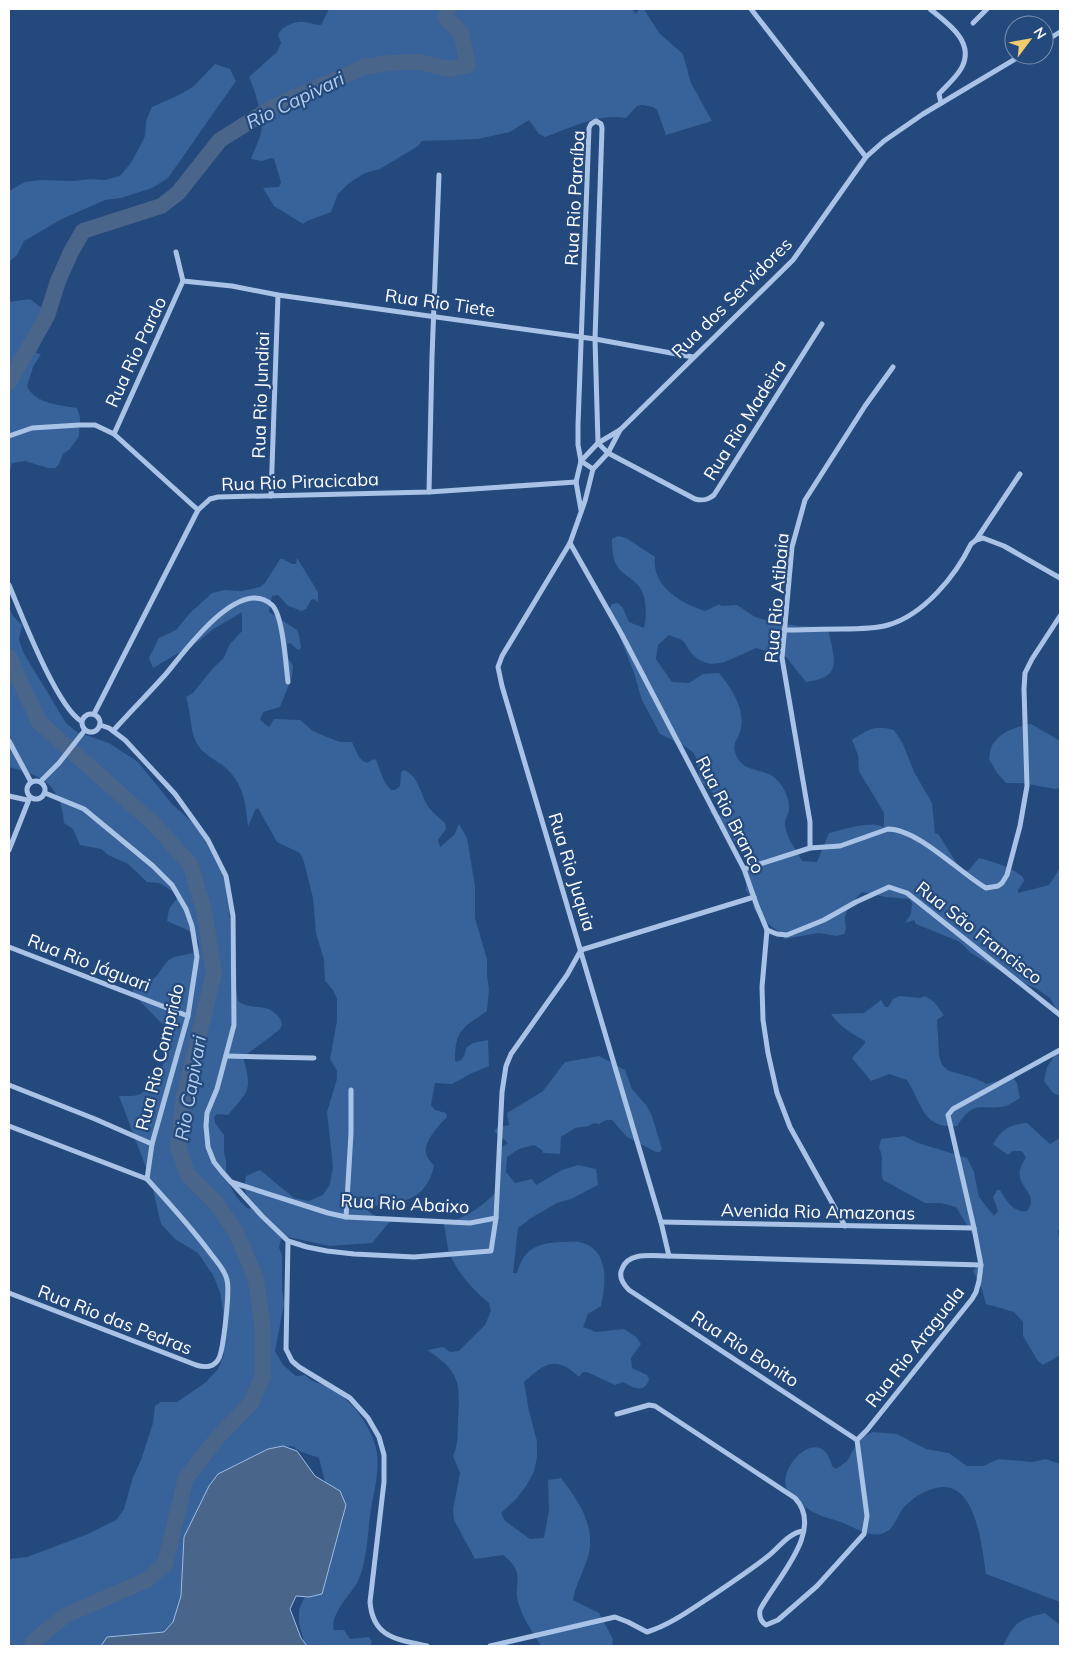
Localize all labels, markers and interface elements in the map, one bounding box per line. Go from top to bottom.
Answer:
north arrow [1004,15,1054,65]
text: N [1030,24,1050,42]
water label: Rio Capivari [242,66,348,134]
street label: Rua Rio Paraíba [559,130,590,266]
street label: Rua dos Servidores [667,232,797,363]
street label: Rua Rio Tiete [384,283,497,322]
street label: Rua Rio Pardo [100,293,171,411]
street label: Rua Rio Jundiai [247,331,274,459]
street label: Rua Rio Madeira [698,355,791,485]
street label: Rua Rio Piracicaba [221,467,379,496]
street label: Rua Rio Atibaia [759,532,794,664]
street label: Rua Rio Branco [691,752,770,878]
street label: Rua Rio Juquia [544,810,601,934]
street label: Rua São Francisco [911,876,1047,989]
street label: Rua Rio Jáguari [25,929,154,996]
street label: Rua Rio Comprido [130,981,189,1133]
water label: Rio Capivari [169,1033,211,1142]
street label: Rua Rio Abaixo [340,1189,470,1218]
street label: Avenida Rio Amazonas [721,1198,915,1225]
street label: Rua Rio das Pedras [35,1280,196,1360]
street label: Rua Rio Araguala [860,1281,969,1412]
street label: Rua Rio Bonito [687,1305,803,1392]

